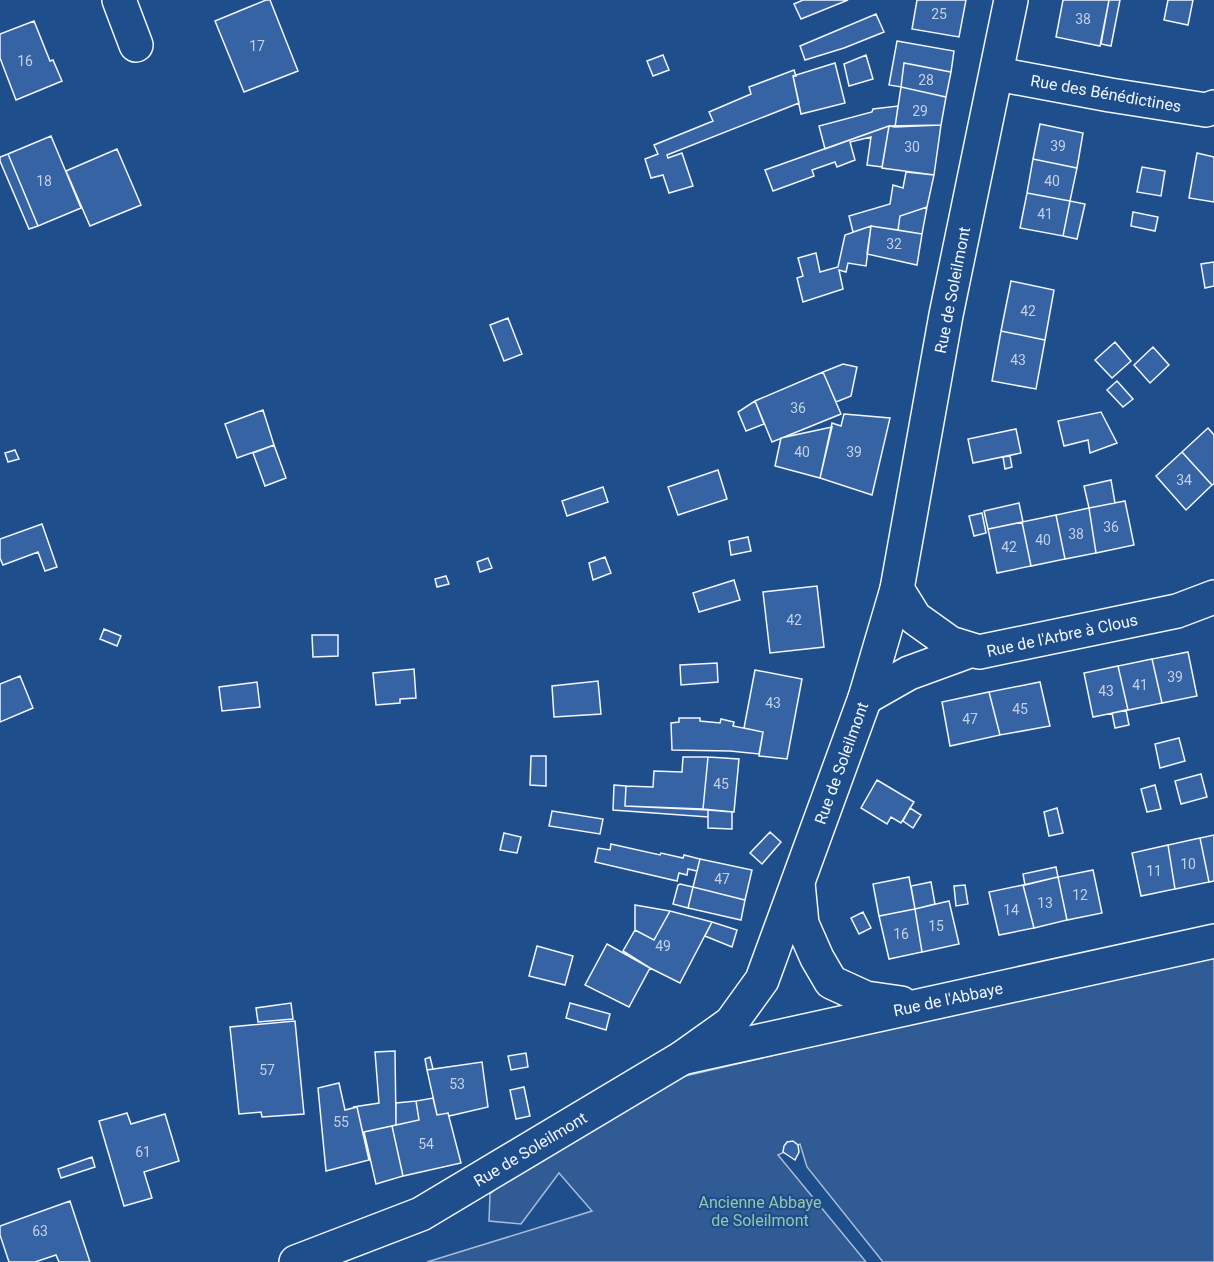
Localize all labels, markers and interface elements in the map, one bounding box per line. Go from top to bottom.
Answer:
house number: 25 [931,6,947,22]
house number: 38 [1075,11,1091,27]
house number: 17 [249,38,265,54]
house number: 16 [17,53,33,69]
street label: Rue des Bénédictines [1029,71,1183,116]
house number: 28 [918,72,934,88]
house number: 29 [912,103,928,119]
house number: 39 [1050,138,1066,154]
house number: 30 [904,139,920,155]
house number: 18 [36,173,52,189]
house number: 40 [1044,173,1060,189]
house number: 41 [1037,206,1053,222]
street label: Rue de Soleilmont [931,225,974,355]
house number: 32 [886,236,902,252]
house number: 42 [1020,303,1036,319]
house number: 43 [1010,352,1026,368]
house number: 36 [790,400,806,416]
house number: 40 [794,444,810,460]
house number: 39 [846,444,862,460]
house number: 34 [1176,472,1192,488]
house number: 36 [1103,519,1119,535]
house number: 38 [1068,526,1084,542]
house number: 40 [1035,532,1051,548]
house number: 42 [1001,539,1017,555]
street label: Rue de l'Arbre à Clous [985,610,1139,661]
house number: 42 [786,612,802,628]
house number: 39 [1167,669,1183,685]
house number: 41 [1132,677,1148,693]
house number: 43 [1098,683,1114,699]
house number: 43 [765,695,781,711]
street label: Rue de Soleilmont [811,699,872,827]
house number: 45 [1012,701,1028,717]
house number: 47 [962,711,978,727]
house number: 45 [713,776,729,792]
house number: 10 [1180,856,1196,872]
house number: 11 [1146,863,1162,879]
house number: 47 [714,871,730,887]
house number: 12 [1072,887,1088,903]
house number: 13 [1037,895,1053,911]
house number: 14 [1003,902,1019,918]
house number: 15 [928,918,944,934]
house number: 16 [893,926,909,942]
house number: 49 [655,938,671,954]
street label: Rue de l'Abbaye [892,979,1005,1020]
house number: 57 [259,1062,275,1078]
house number: 53 [449,1076,465,1092]
street label: Rue de Soleilmont [470,1108,590,1191]
house number: 55 [333,1114,349,1130]
house number: 54 [418,1136,434,1152]
house number: 61 [135,1144,151,1160]
park label: Ancienne Abbaye de Soleilmont [698,1193,822,1230]
house number: 63 [32,1223,48,1239]

